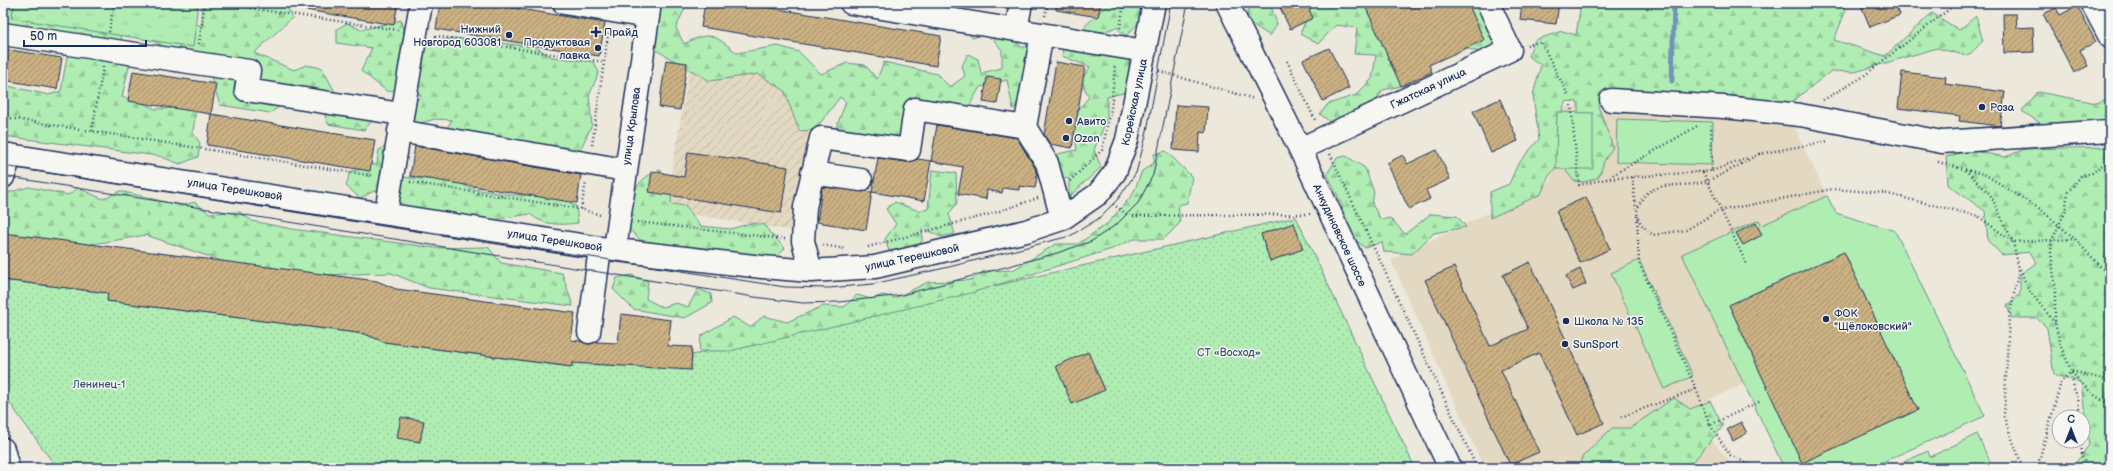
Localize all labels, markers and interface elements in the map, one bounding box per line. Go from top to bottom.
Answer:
scale bar [24,22,146,48]
place label: Нижний Новгород 603081 [413,23,501,49]
place label: Прайд [604,26,638,39]
marker: Прайд [591,27,601,37]
text: 50 m [30,29,57,44]
marker: Нижний Новгород 603081 [504,30,514,40]
place label: Продуктовая лавка [524,36,590,62]
marker: Продуктовая лавка [593,43,603,53]
street label: Корейская улица [1119,57,1150,147]
street label: Гжатская улица [1388,65,1469,112]
street label: улица Крылова [620,86,643,166]
place label: Роза [1990,101,2015,114]
marker: Роза [1977,102,1987,112]
place label: Авито [1076,115,1106,128]
marker: Авито [1064,116,1074,126]
place label: Ozon [1074,132,1100,145]
marker: Ozon [1061,133,1071,143]
street label: улица Терешковой [187,176,283,203]
street label: Анкудиновское шоссе [1310,181,1369,288]
street label: улица Терешковой [507,227,603,254]
street label: улица Терешковой [864,241,960,274]
place label: ФОК "Щёлоковский" [1834,307,1912,333]
marker: ФОК "Щёлоковский" [1821,314,1831,324]
place label: Школа № 135 [1574,315,1644,328]
marker: Школа № 135 [1561,316,1571,326]
place label: SunSport [1573,338,1619,351]
marker: SunSport [1560,339,1570,349]
park label: СТ «Восход» [1197,346,1261,359]
park label: Ленинец-1 [72,378,125,391]
north arrow [2051,409,2091,449]
text: С [2067,413,2075,426]

